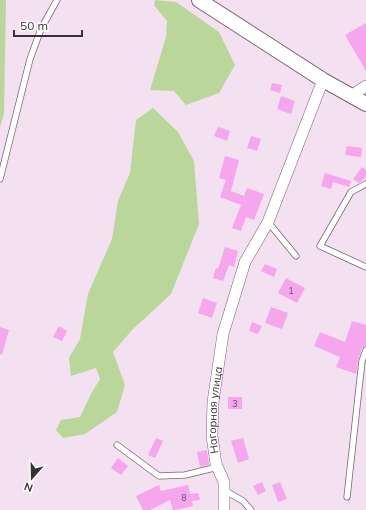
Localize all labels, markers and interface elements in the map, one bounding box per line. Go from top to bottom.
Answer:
scale bar [14,12,82,38]
text: 50 m [20,18,48,33]
house number: 1 [288,285,294,296]
street label: Нагорная улица [205,366,225,455]
house number: 3 [232,398,238,409]
north arrow [12,458,52,498]
text: N [22,479,35,495]
house number: 8 [181,492,187,503]

